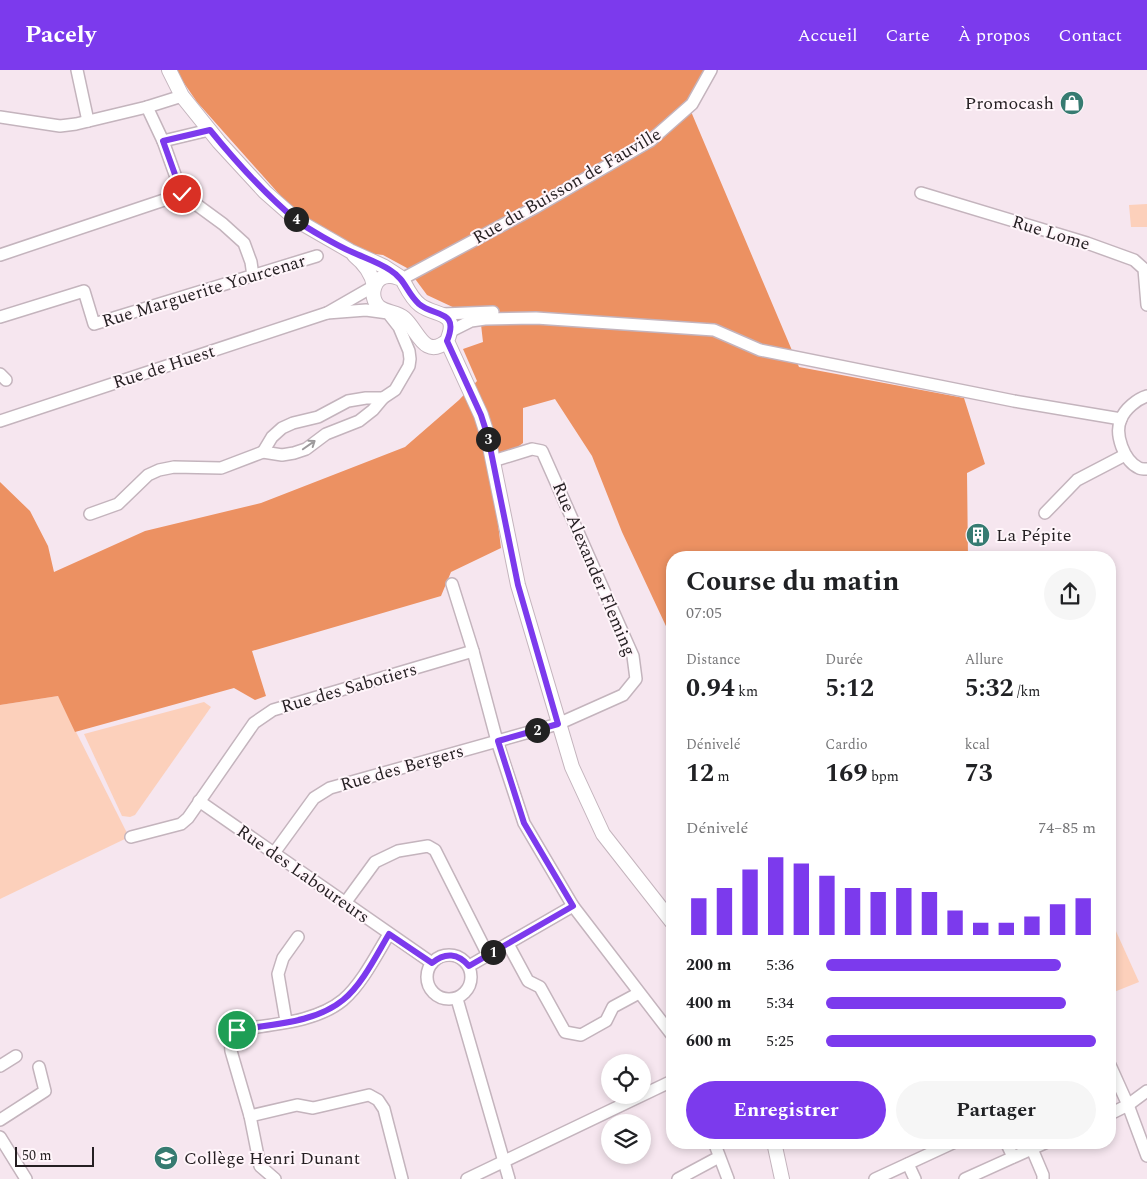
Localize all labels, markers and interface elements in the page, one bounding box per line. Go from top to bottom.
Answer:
text: Pacely [25,17,96,53]
text: Accueil [797,22,858,49]
text: Carte [886,22,930,49]
text: À propos [958,22,1031,49]
text: Contact [1059,22,1122,49]
place label: Promocash [965,90,1054,117]
shop icon: Promocash [1059,90,1085,116]
street label: Rue du Buisson de Fauville [468,121,666,251]
pin [161,173,203,215]
icon: check [168,180,196,208]
pin: 4 [284,206,308,232]
street label: Rue Lome [1009,208,1093,258]
text: 4 [293,209,300,230]
street label: Rue Marguerite Yourcenar [99,247,309,335]
street label: Rue de Huest [109,338,219,396]
pin: 3 [476,426,500,452]
text: 3 [485,429,492,450]
one-way arrow [302,440,316,450]
street label: Rue Alexander Fleming [545,478,643,660]
building icon: La Pépite [965,522,991,548]
place label: La Pépite [996,522,1071,549]
text: Course du matin [686,560,900,603]
button: share [1044,568,1096,620]
text: 07:05 [686,601,722,625]
text: Distance [686,649,741,670]
text: Durée [825,649,863,670]
text: Allure [965,649,1003,670]
street label: Rue des Sabotiers [278,656,420,720]
text: 0.94 [686,670,735,708]
text: 5:12 [825,670,874,708]
text: 5:32 [965,670,1013,708]
text: km [735,681,758,702]
text: /km [1013,681,1040,702]
pin: 2 [524,718,550,742]
text: 2 [534,720,541,741]
text: Dénivelé [686,734,740,755]
text: Cardio [825,734,868,755]
text: kcal [965,734,990,755]
street label: Rue des Bergers [337,737,467,799]
text: 12 [686,755,714,793]
text: 169 [825,755,867,793]
text: 73 [965,755,993,793]
text: m [714,766,730,787]
text: bpm [867,766,899,787]
text: Dénivelé [686,816,748,840]
text: 74–85 m [1038,816,1096,840]
street label: Rue des Laboureurs [231,818,375,930]
pin: 1 [480,940,506,964]
text: 1 [490,942,497,963]
text: 200 m [686,953,731,977]
text: 5:36 [766,953,794,977]
text: 400 m [686,991,731,1015]
text: 5:34 [766,991,794,1015]
pin [216,1009,258,1051]
icon: arrive [223,1016,251,1044]
text: 600 m [686,1029,731,1053]
text: 5:25 [766,1029,794,1053]
map controls [601,1054,651,1164]
button: locate [601,1054,651,1104]
button: Enregistrer [686,1081,886,1139]
button: Partager [896,1081,1096,1139]
button: layers [601,1114,651,1164]
scale bar [15,1144,94,1167]
text: 50 m [22,1145,52,1166]
school or university icon: Collège Henri Dunant [153,1145,179,1171]
place label: Collège Henri Dunant [184,1145,360,1172]

